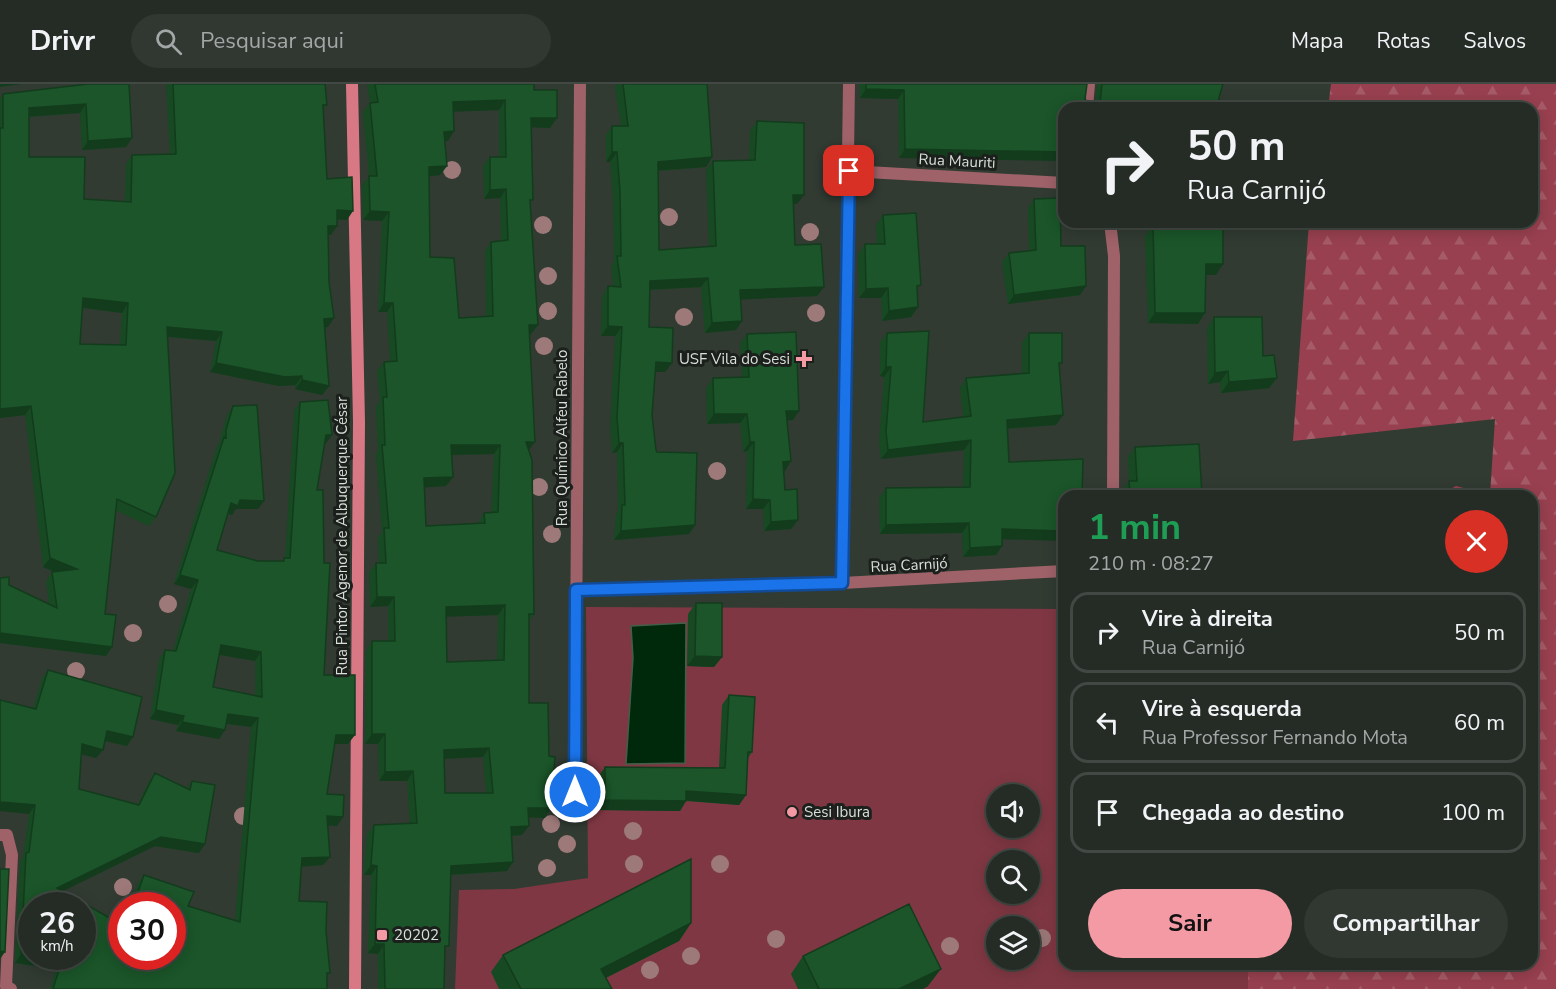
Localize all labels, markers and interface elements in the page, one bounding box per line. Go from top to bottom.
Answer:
search box [131,14,551,68]
text: Drivr [30,22,95,60]
icon: search [152,25,185,58]
text: Pesquisar aqui [200,26,344,56]
text: Mapa [1291,27,1344,55]
text: Rotas [1377,27,1431,55]
text: Salvos [1464,27,1526,55]
text: 50 m [1187,118,1286,175]
icon: right [1088,126,1166,204]
pin [823,145,874,196]
street label: Rua Mauriti [918,149,996,173]
icon: arrive [832,154,865,187]
text: Rua Carnijó [1187,172,1326,209]
place label: USF Vila do Sesi [679,349,790,369]
street label: Rua Químico Alfeu Rabelo [552,350,572,526]
marker: USF Vila do Sesi [795,350,813,368]
street label: Rua Pintor Agenor de Albuquerque César [332,396,352,675]
text: 1 min [1088,503,1181,552]
button: close [1445,510,1508,573]
text: 210 m · 08:27 [1088,550,1214,577]
street label: Rua Carnijó [870,553,948,577]
text: Vire à direita [1142,604,1273,634]
icon: right [1091,616,1124,649]
text: 50 m [1454,618,1505,648]
text: Rua Carnijó [1142,634,1245,661]
text: Vire à esquerda [1142,694,1302,724]
icon: left [1091,706,1124,739]
text: 60 m [1454,708,1505,738]
text: Rua Professor Fernando Mota [1142,724,1408,751]
position arrow [543,760,607,824]
map controls [986,784,1040,970]
button: sound [986,784,1040,838]
icon: arrive [1091,796,1124,829]
text: Chegada ao destino [1142,798,1344,828]
text: 100 m [1441,798,1505,828]
place label: Sesi Ibura [804,802,870,822]
marker: Sesi Ibura [785,805,799,819]
button: search [986,850,1040,904]
button: Sair [1088,889,1292,958]
button: Compartilhar [1304,889,1508,958]
speed limit sign: 30 [108,892,186,970]
text: 26 [39,903,75,944]
button: layers [986,916,1040,970]
place label: 20202 [394,925,439,945]
marker: 20202 [375,928,389,942]
text: km/h [40,936,74,956]

